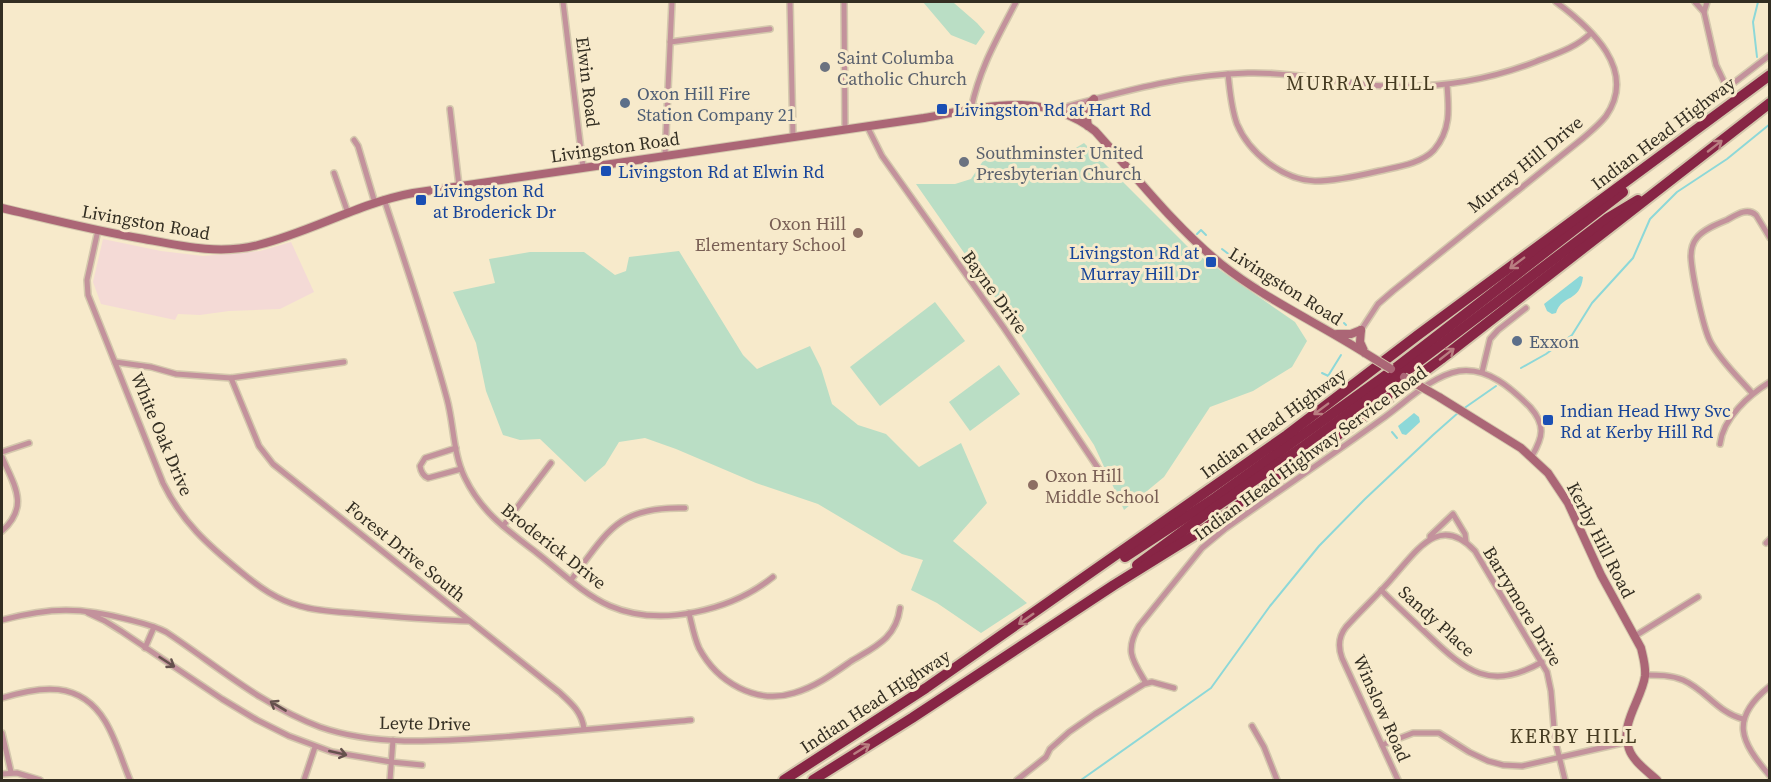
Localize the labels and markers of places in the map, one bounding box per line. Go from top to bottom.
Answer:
place label: Saint Columba Catholic Church [837,45,967,91]
marker: Saint Columba Catholic Church [818,60,832,74]
place label: Oxon Hill Fire Station Company 21 [637,81,796,127]
marker: Oxon Hill Fire Station Company 21 [618,96,632,110]
place label: Livingston Rd at Hart Rd [954,97,1151,122]
marker: Livingston Rd at Hart Rd [935,102,949,116]
place label: Southminster United Presbyterian Church [976,140,1143,186]
marker: Southminster United Presbyterian Church [957,155,971,169]
place label: Livingston Rd at Elwin Rd [618,159,824,184]
marker: Livingston Rd at Elwin Rd [599,164,613,178]
place label: Livingston Rd at Broderick Dr [433,178,557,224]
marker: Livingston Rd at Broderick Dr [414,193,428,207]
place label: Oxon Hill Elementary School [695,211,846,257]
marker: Oxon Hill Elementary School [851,226,865,240]
place label: Livingston Rd at Murray Hill Dr [1069,240,1199,286]
marker: Livingston Rd at Murray Hill Dr [1204,255,1218,269]
place label: Exxon [1529,329,1579,354]
marker: Exxon [1510,334,1524,348]
place label: Indian Head Hwy Svc Rd at Kerby Hill Rd [1560,398,1731,444]
marker: Indian Head Hwy Svc Rd at Kerby Hill Rd [1541,413,1555,427]
place label: Oxon Hill Middle School [1045,463,1159,509]
marker: Oxon Hill Middle School [1026,478,1040,492]

